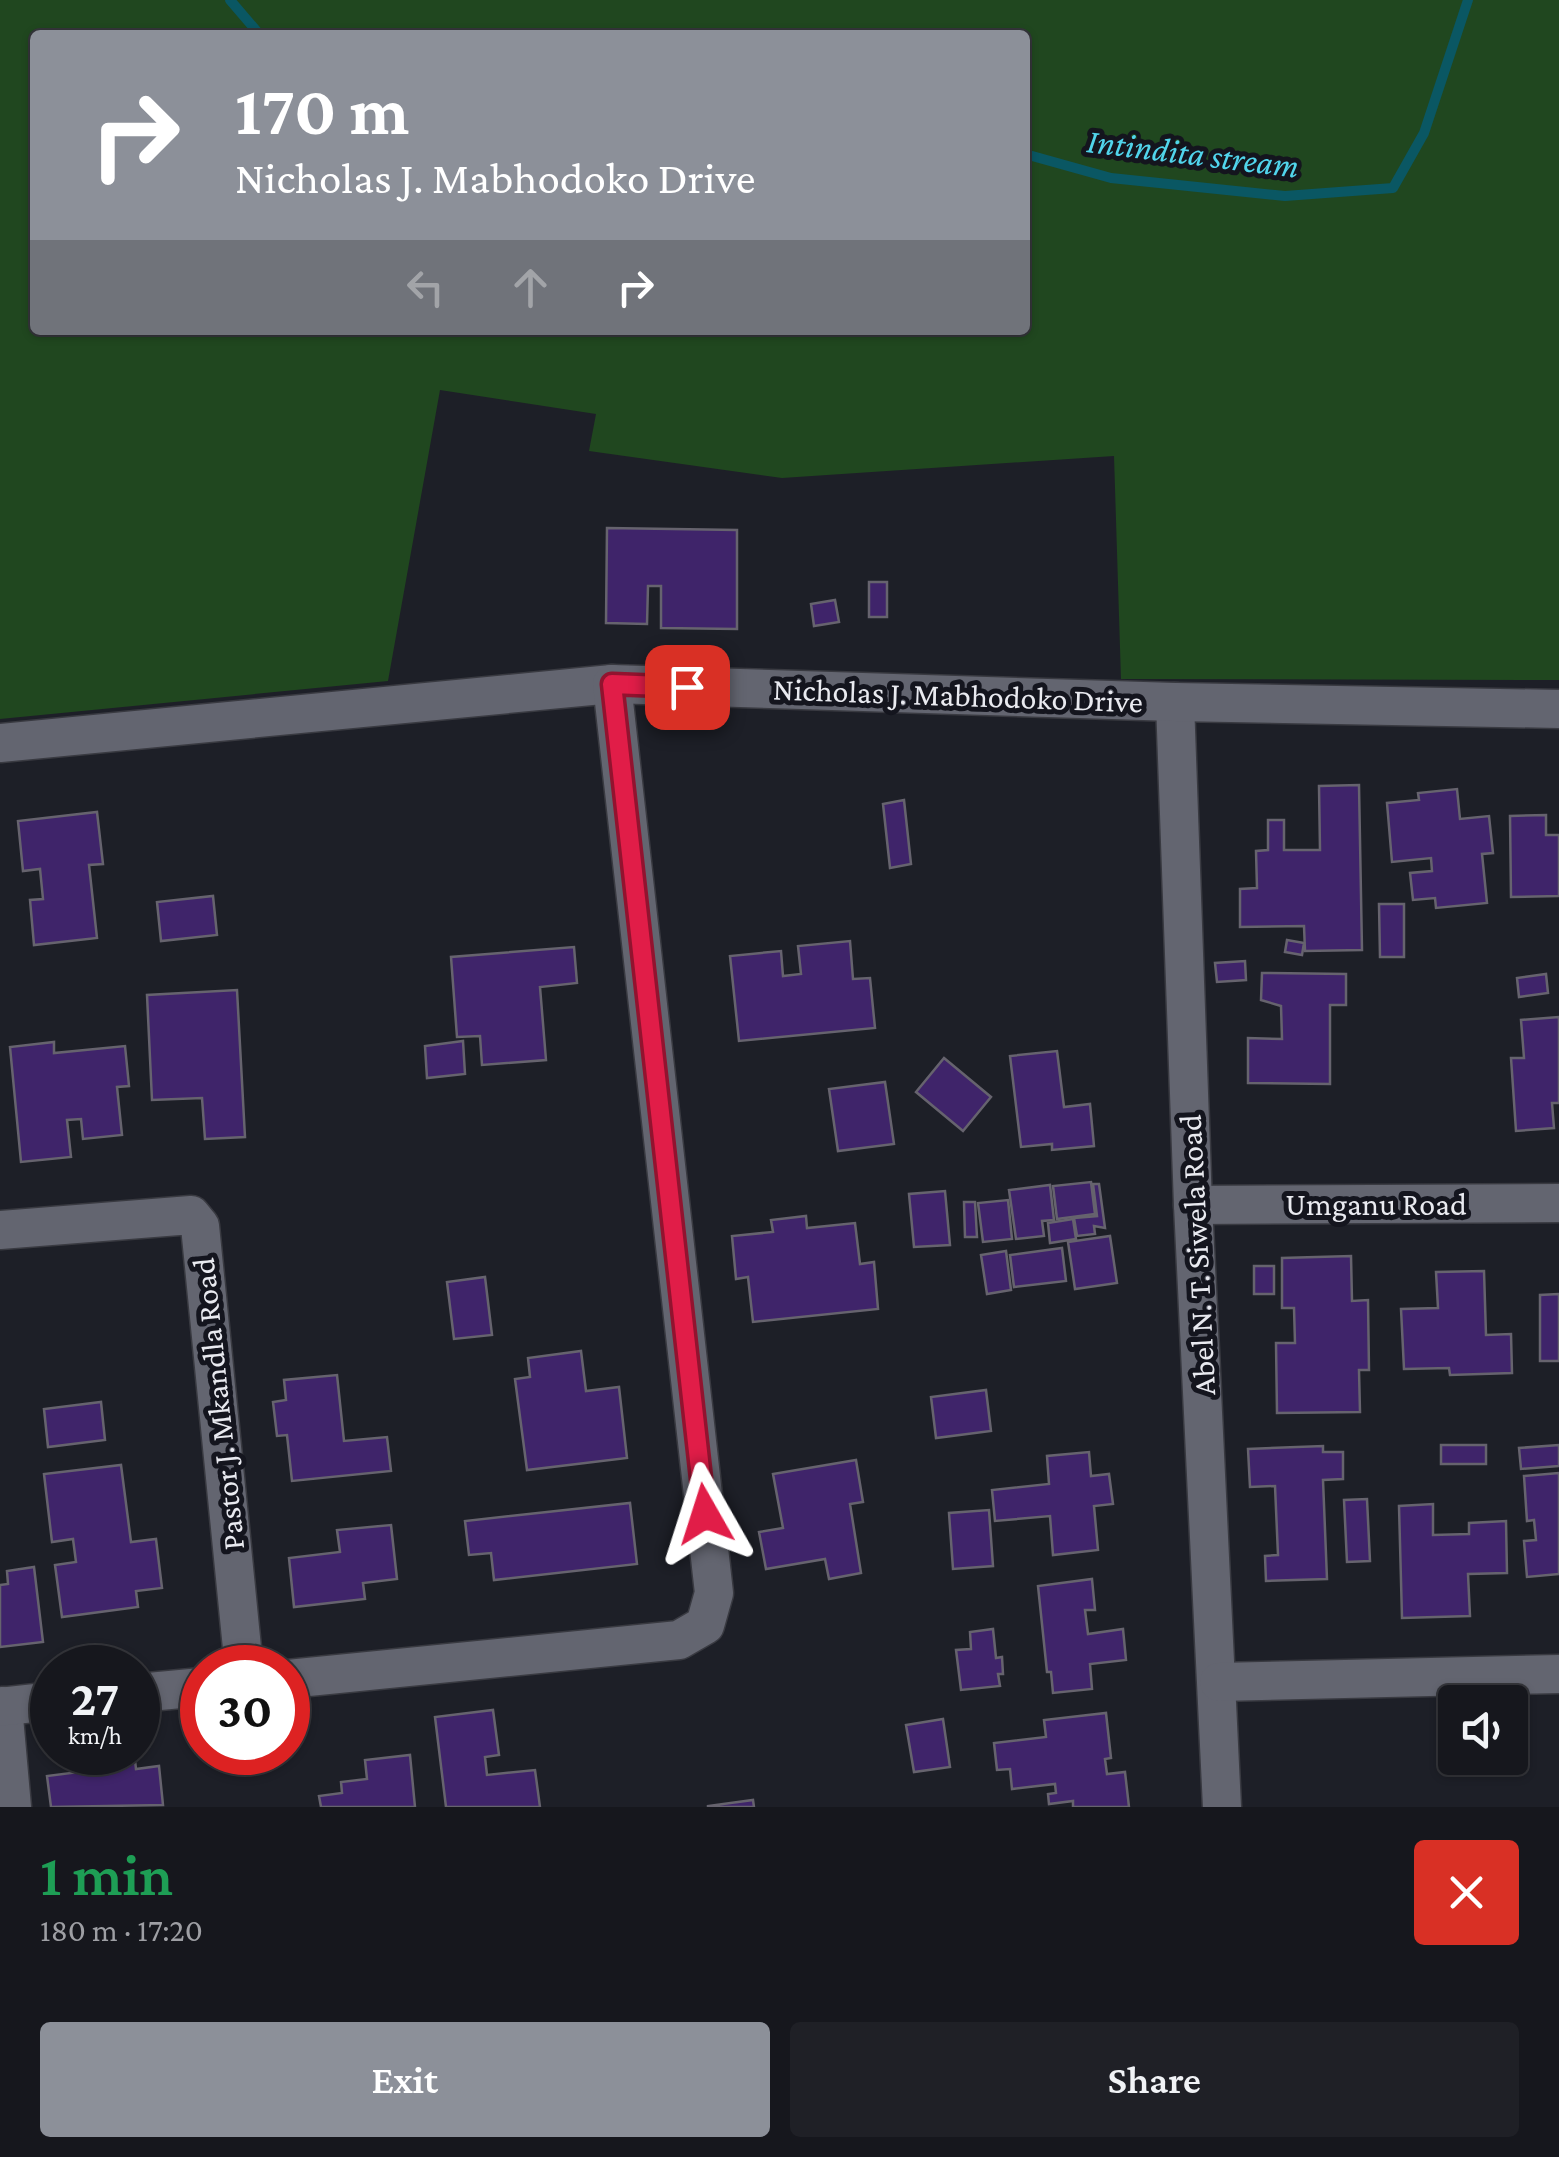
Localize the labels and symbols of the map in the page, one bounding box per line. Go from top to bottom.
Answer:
water label: Intindita stream [1085,121,1301,186]
pin [645,645,730,730]
street label: Nicholas J. Mabhodoko Drive [772,671,1144,719]
street label: Abel N. T. Siwela Road [1172,1113,1222,1396]
street label: Umganu Road [1285,1186,1467,1222]
street label: Pastor J. Mkandla Road [185,1256,251,1552]
position arrow [653,1462,757,1566]
speed limit sign: 30 [180,1645,310,1775]

